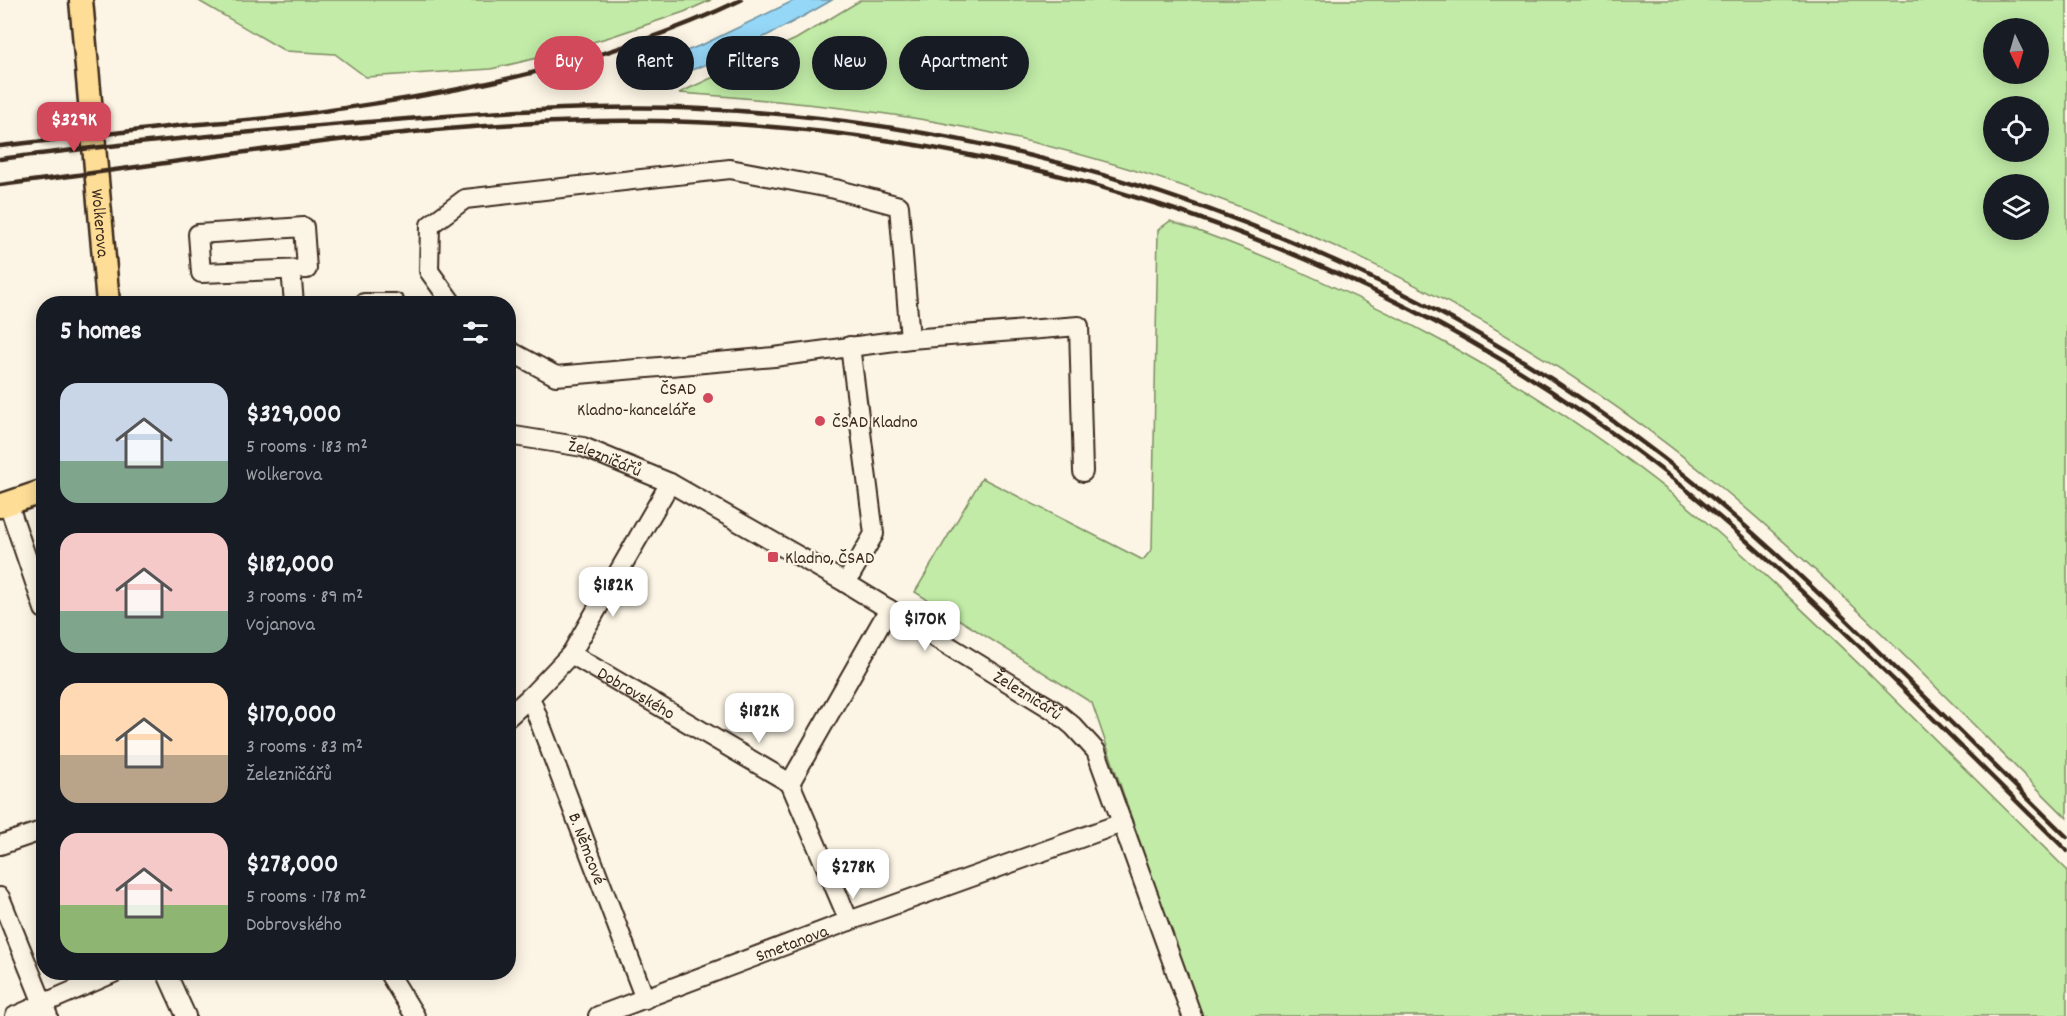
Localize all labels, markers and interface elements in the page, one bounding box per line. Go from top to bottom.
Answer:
north arrow [1983,18,2049,84]
map controls [1983,18,2049,240]
chip: Buy [534,36,604,90]
chip: Rent [616,36,694,90]
chip: Filters [706,36,800,90]
chip: New [812,36,887,90]
chip: Apartment [899,36,1029,90]
button: locate [1983,96,2049,162]
pin: $329K [32,102,116,153]
text: $329K [51,107,97,135]
button: layers [1983,174,2049,240]
street label: Wolkerova [83,188,114,259]
text: 5 homes [60,314,142,351]
icon: filters [459,316,492,349]
place label: ČSAD Kladno-kanceláře [577,378,696,424]
marker: ČSAD Kladno-kanceláře [701,391,715,405]
text: $329,000 [246,397,341,434]
icon: home [108,407,180,479]
place label: ČSAD Kladno [832,411,918,436]
marker: ČSAD Kladno [813,414,827,428]
text: 5 rooms · 183 m² [246,434,368,462]
street label: Železničářů [566,435,645,485]
text: Wolkerova [246,462,322,490]
text: $182,000 [246,547,334,584]
place label: Kladno, ČSAD [785,547,874,572]
marker: Kladno, ČSAD [766,550,780,564]
icon: home [108,557,180,629]
pin: $182K [571,567,655,618]
text: $182K [593,572,633,600]
text: 3 rooms · 89 m² [246,584,363,612]
pin: $170K [883,601,967,652]
text: $170K [904,606,946,634]
text: Vojanova [246,612,315,640]
street label: Dobrovského [592,662,679,727]
street label: Železničářů [987,666,1067,727]
pin: $182K [717,693,801,744]
text: $170,000 [246,697,336,734]
text: $182K [739,698,779,726]
icon: home [108,707,180,779]
text: 3 rooms · 83 m² [246,734,363,762]
text: Železničářů [246,762,332,790]
street label: B. Němcové [560,810,610,889]
text: $278,000 [246,847,338,884]
pin: $278K [811,849,895,900]
text: $278K [831,854,875,882]
icon: home [108,857,180,929]
text: 5 rooms · 178 m² [246,884,367,912]
text: Dobrovského [246,912,342,940]
street label: Smetanova [753,920,833,970]

